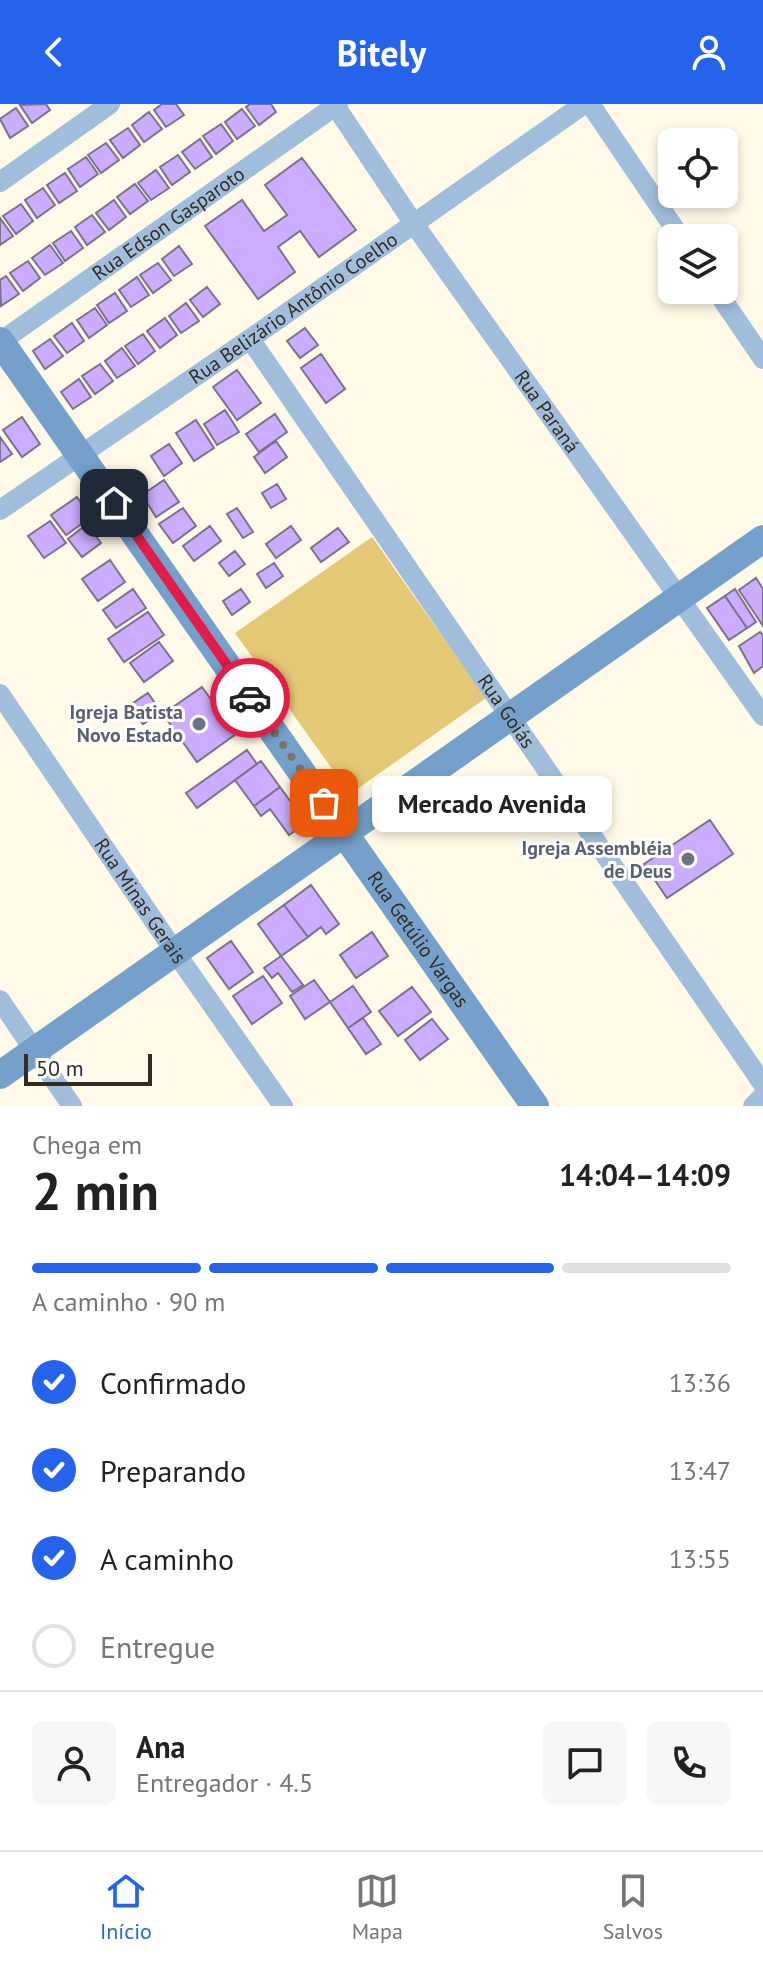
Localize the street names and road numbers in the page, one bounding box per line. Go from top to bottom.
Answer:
street label: Rua Edson Gasparoto [87,161,250,286]
street label: Rua Belizário Antônio Coelho [184,226,403,390]
street label: Rua Paraná [509,365,585,458]
street label: Rua Goiás [472,669,541,753]
street label: Rua Minas Gerais [88,833,192,969]
street label: Rua Getúlio Vargas [362,866,475,1012]

